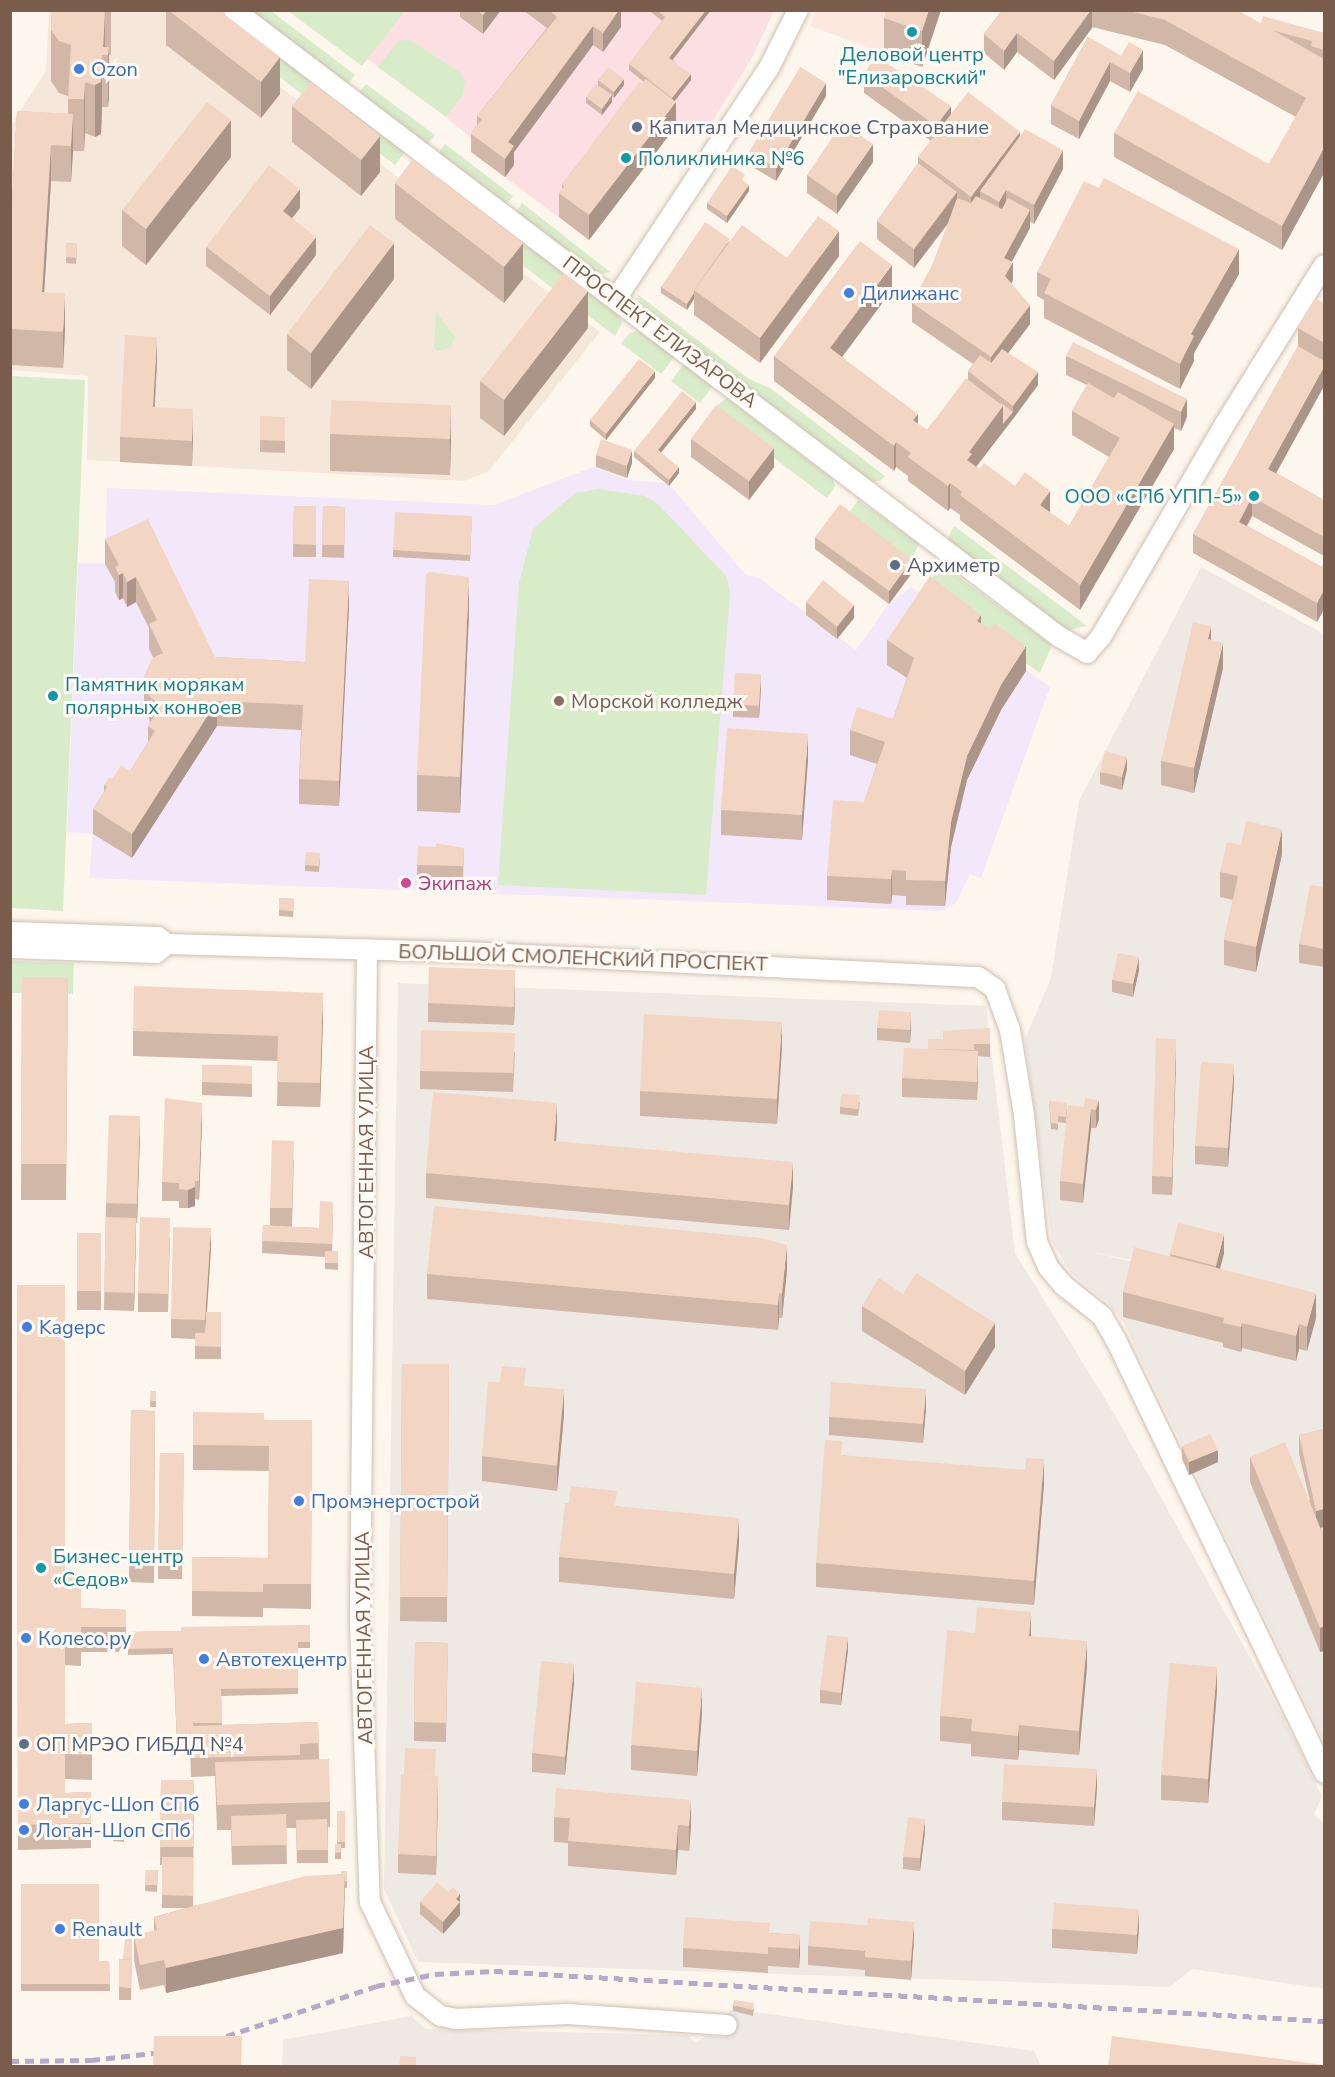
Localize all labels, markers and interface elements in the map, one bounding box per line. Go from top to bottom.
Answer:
marker: Деловой центр "Елизаровский" [905,25,919,39]
place label: Деловой центр "Елизаровский" [838,42,986,89]
place label: Ozon [91,57,138,81]
marker: Ozon [72,62,86,76]
place label: Капитал Медицинское Страхование [649,115,989,139]
marker: Капитал Медицинское Страхование [630,120,644,134]
place label: Поликлиника №6 [638,146,805,170]
marker: Поликлиника №6 [619,151,633,165]
street label: ПРОСПЕКТ ЕЛИЗАРОВА [558,251,762,413]
place label: Дилижанс [861,281,959,305]
marker: Дилижанс [842,286,856,300]
place label: ООО «СПб УПП-5» [1065,484,1242,508]
marker: ООО «СПб УПП-5» [1247,489,1261,503]
place label: Архиметр [907,553,1000,577]
marker: Архиметр [888,558,902,572]
place label: Памятник морякам полярных конвоев [65,672,244,719]
marker: Памятник морякам полярных конвоев [46,689,60,703]
place label: Морской колледж [571,689,742,713]
marker: Морской колледж [552,694,566,708]
place label: Экипаж [418,871,492,895]
marker: Экипаж [399,876,413,890]
street label: БОЛЬШОЙ СМОЛЕНСКИЙ ПРОСПЕКТ [398,940,768,976]
street label: АВТОГЕННАЯ УЛИЦА [354,1045,378,1259]
place label: Kagepc [39,1315,105,1339]
marker: Kagepc [20,1320,34,1334]
place label: Промэнергострой [311,1489,480,1513]
marker: Промэнергострой [292,1494,306,1508]
street label: АВТОГЕННАЯ УЛИЦА [350,1531,378,1745]
place label: Бизнес-центр «Седов» [53,1544,184,1591]
marker: Бизнес-центр «Седов» [34,1561,48,1575]
place label: Колесо.ру [38,1626,131,1650]
marker: Колесо.ру [19,1631,33,1645]
place label: Автотехцентр [216,1647,347,1671]
marker: Автотехцентр [197,1652,211,1666]
place label: ОП МРЭО ГИБДД №4 [36,1732,244,1756]
marker: ОП МРЭО ГИБДД №4 [17,1737,31,1751]
place label: Ларгус-Шоп СПб [36,1792,200,1816]
marker: Ларгус-Шоп СПб [17,1797,31,1811]
place label: Логан-Шоп СПб [36,1818,191,1842]
marker: Логан-Шоп СПб [17,1823,31,1837]
place label: Renault [72,1917,142,1941]
marker: Renault [53,1922,67,1936]

